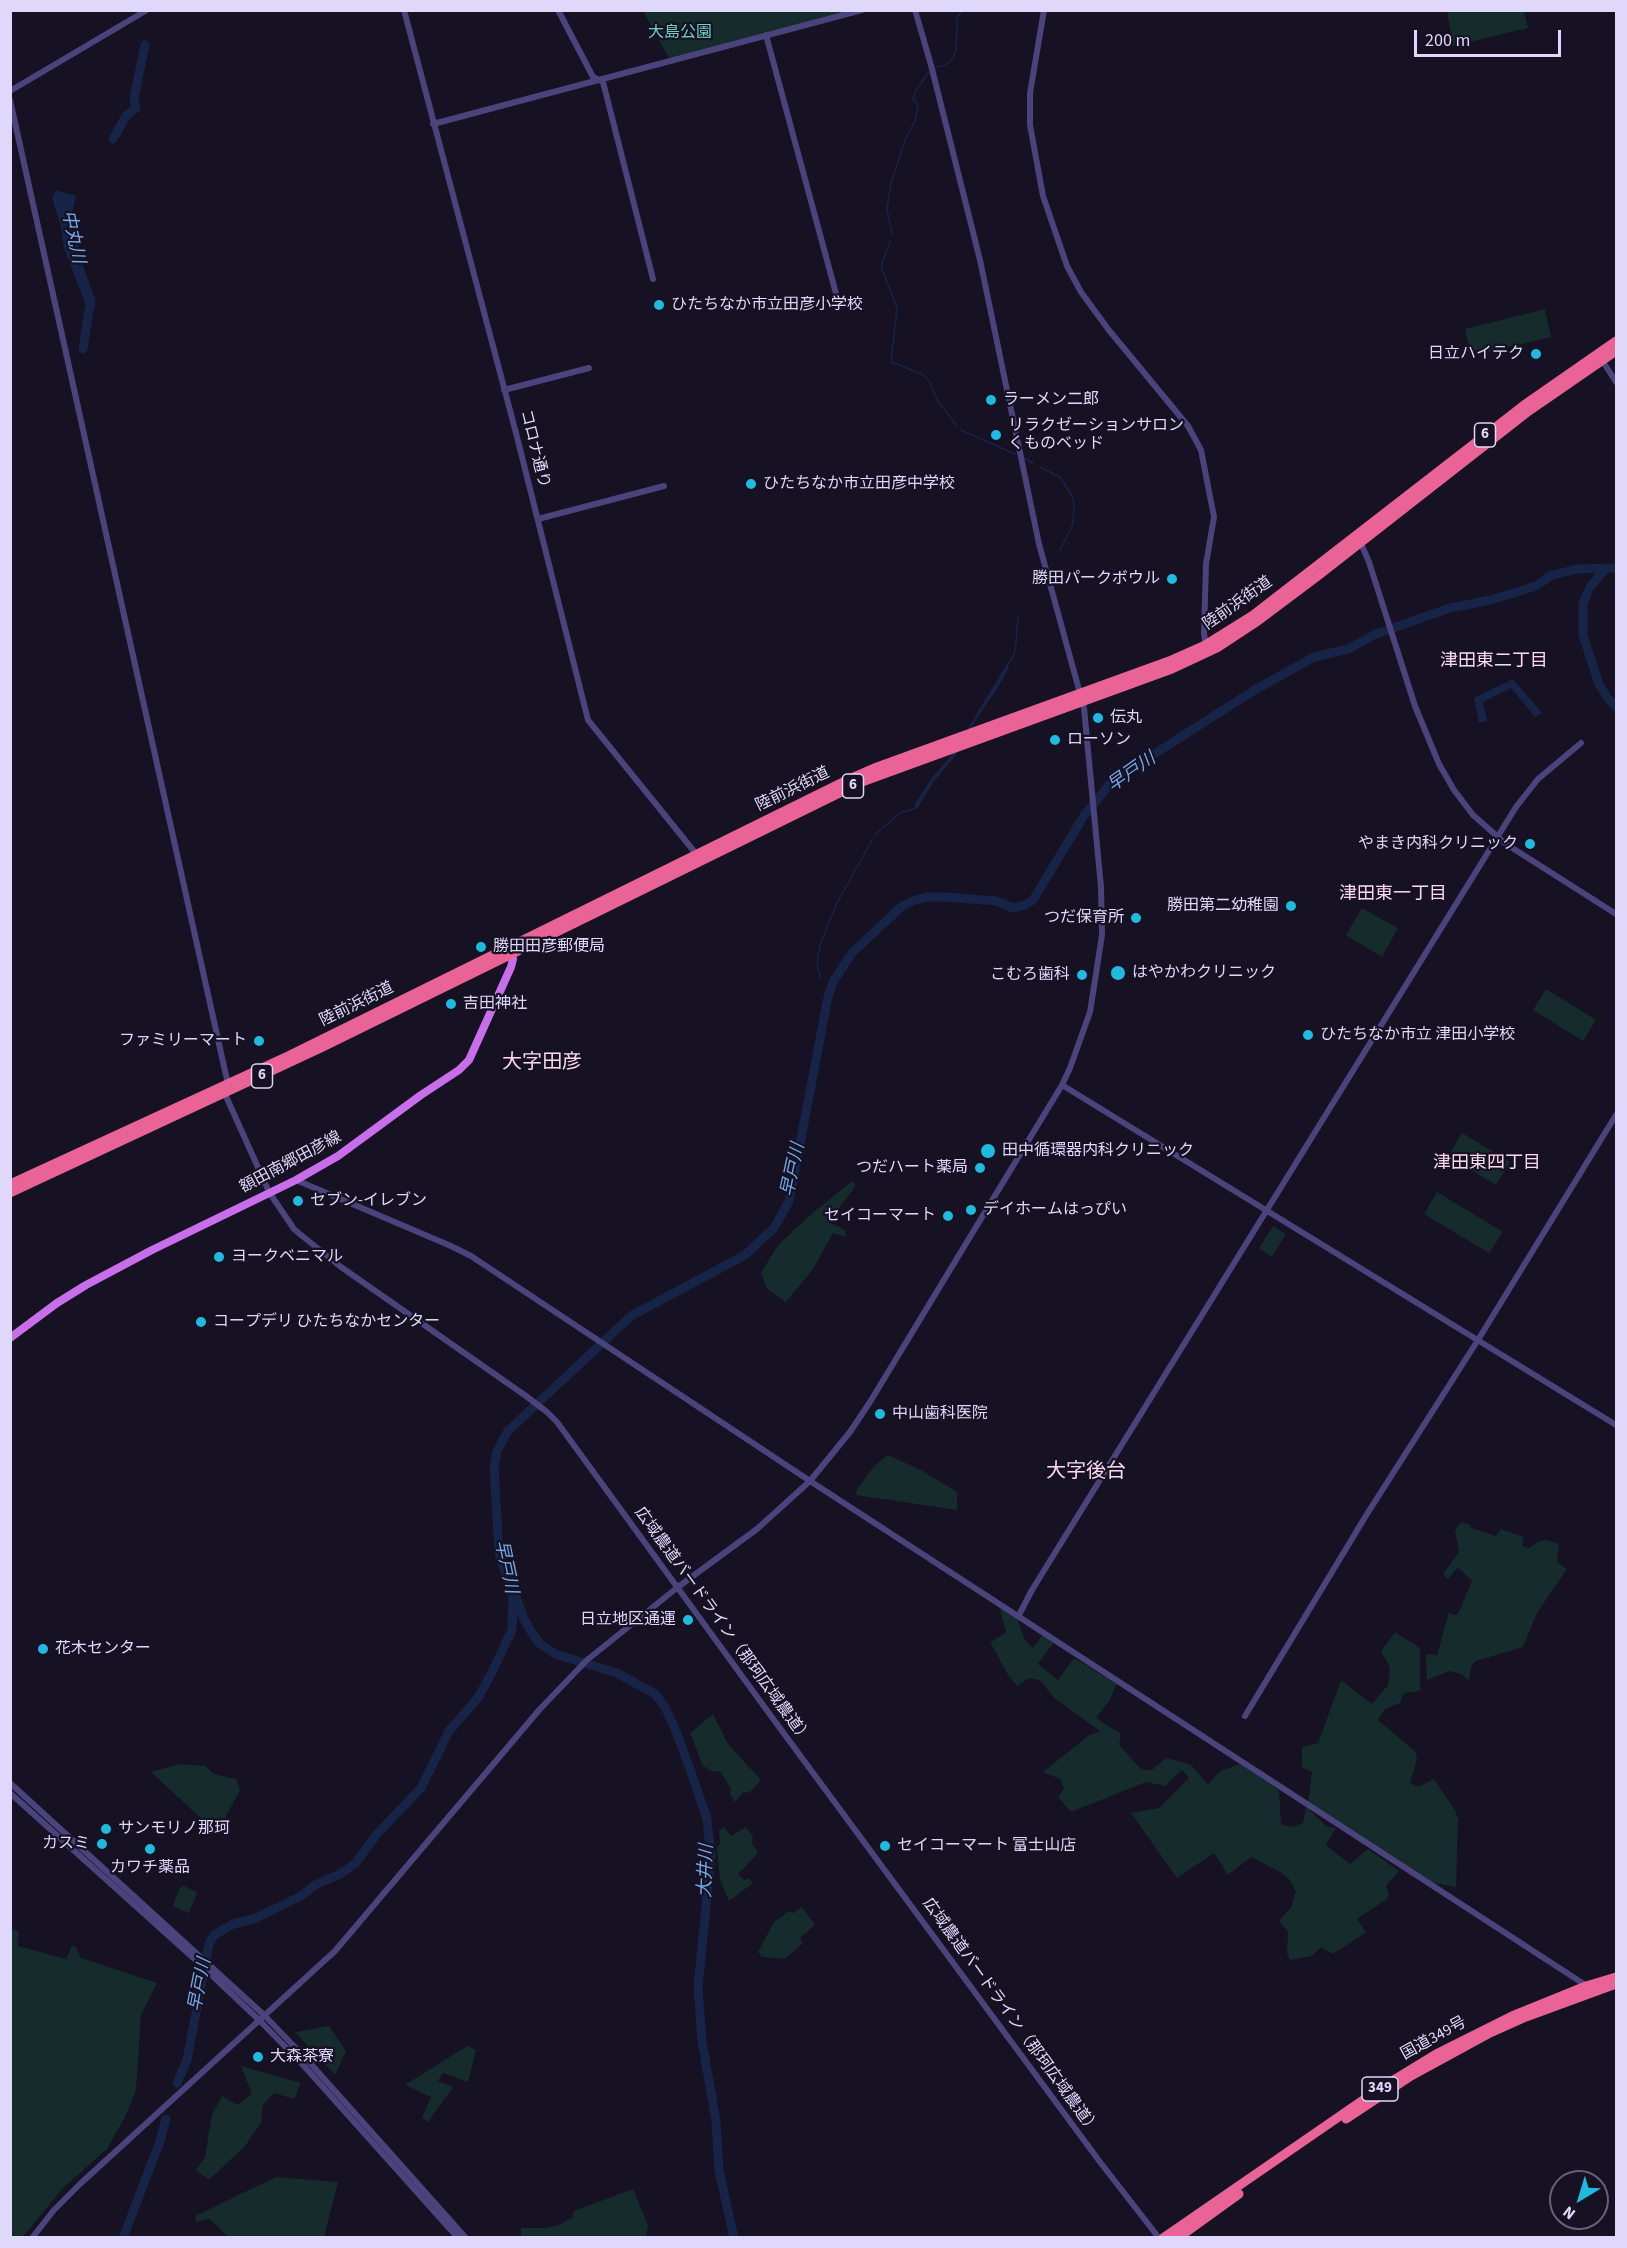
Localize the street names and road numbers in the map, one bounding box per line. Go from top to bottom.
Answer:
street label: コロナ通り [515,408,553,490]
road number: 6 [1474,423,1496,447]
street label: 陸前浜街道 [1200,573,1276,635]
street label: 陸前浜街道 [753,764,833,816]
road number: 6 [842,774,864,798]
street label: 陸前浜街道 [317,979,397,1031]
road number: 6 [252,1064,272,1088]
street label: 額田南郷田彦線 [237,1128,345,1198]
street label: 広域農道バードライン（那珂広域農道） [630,1504,814,1748]
street label: 広域農道バードライン（那珂広域農道） [918,1895,1102,2139]
street label: 国道349号 [1398,2013,1470,2065]
road number: 349 [1362,2077,1398,2101]

